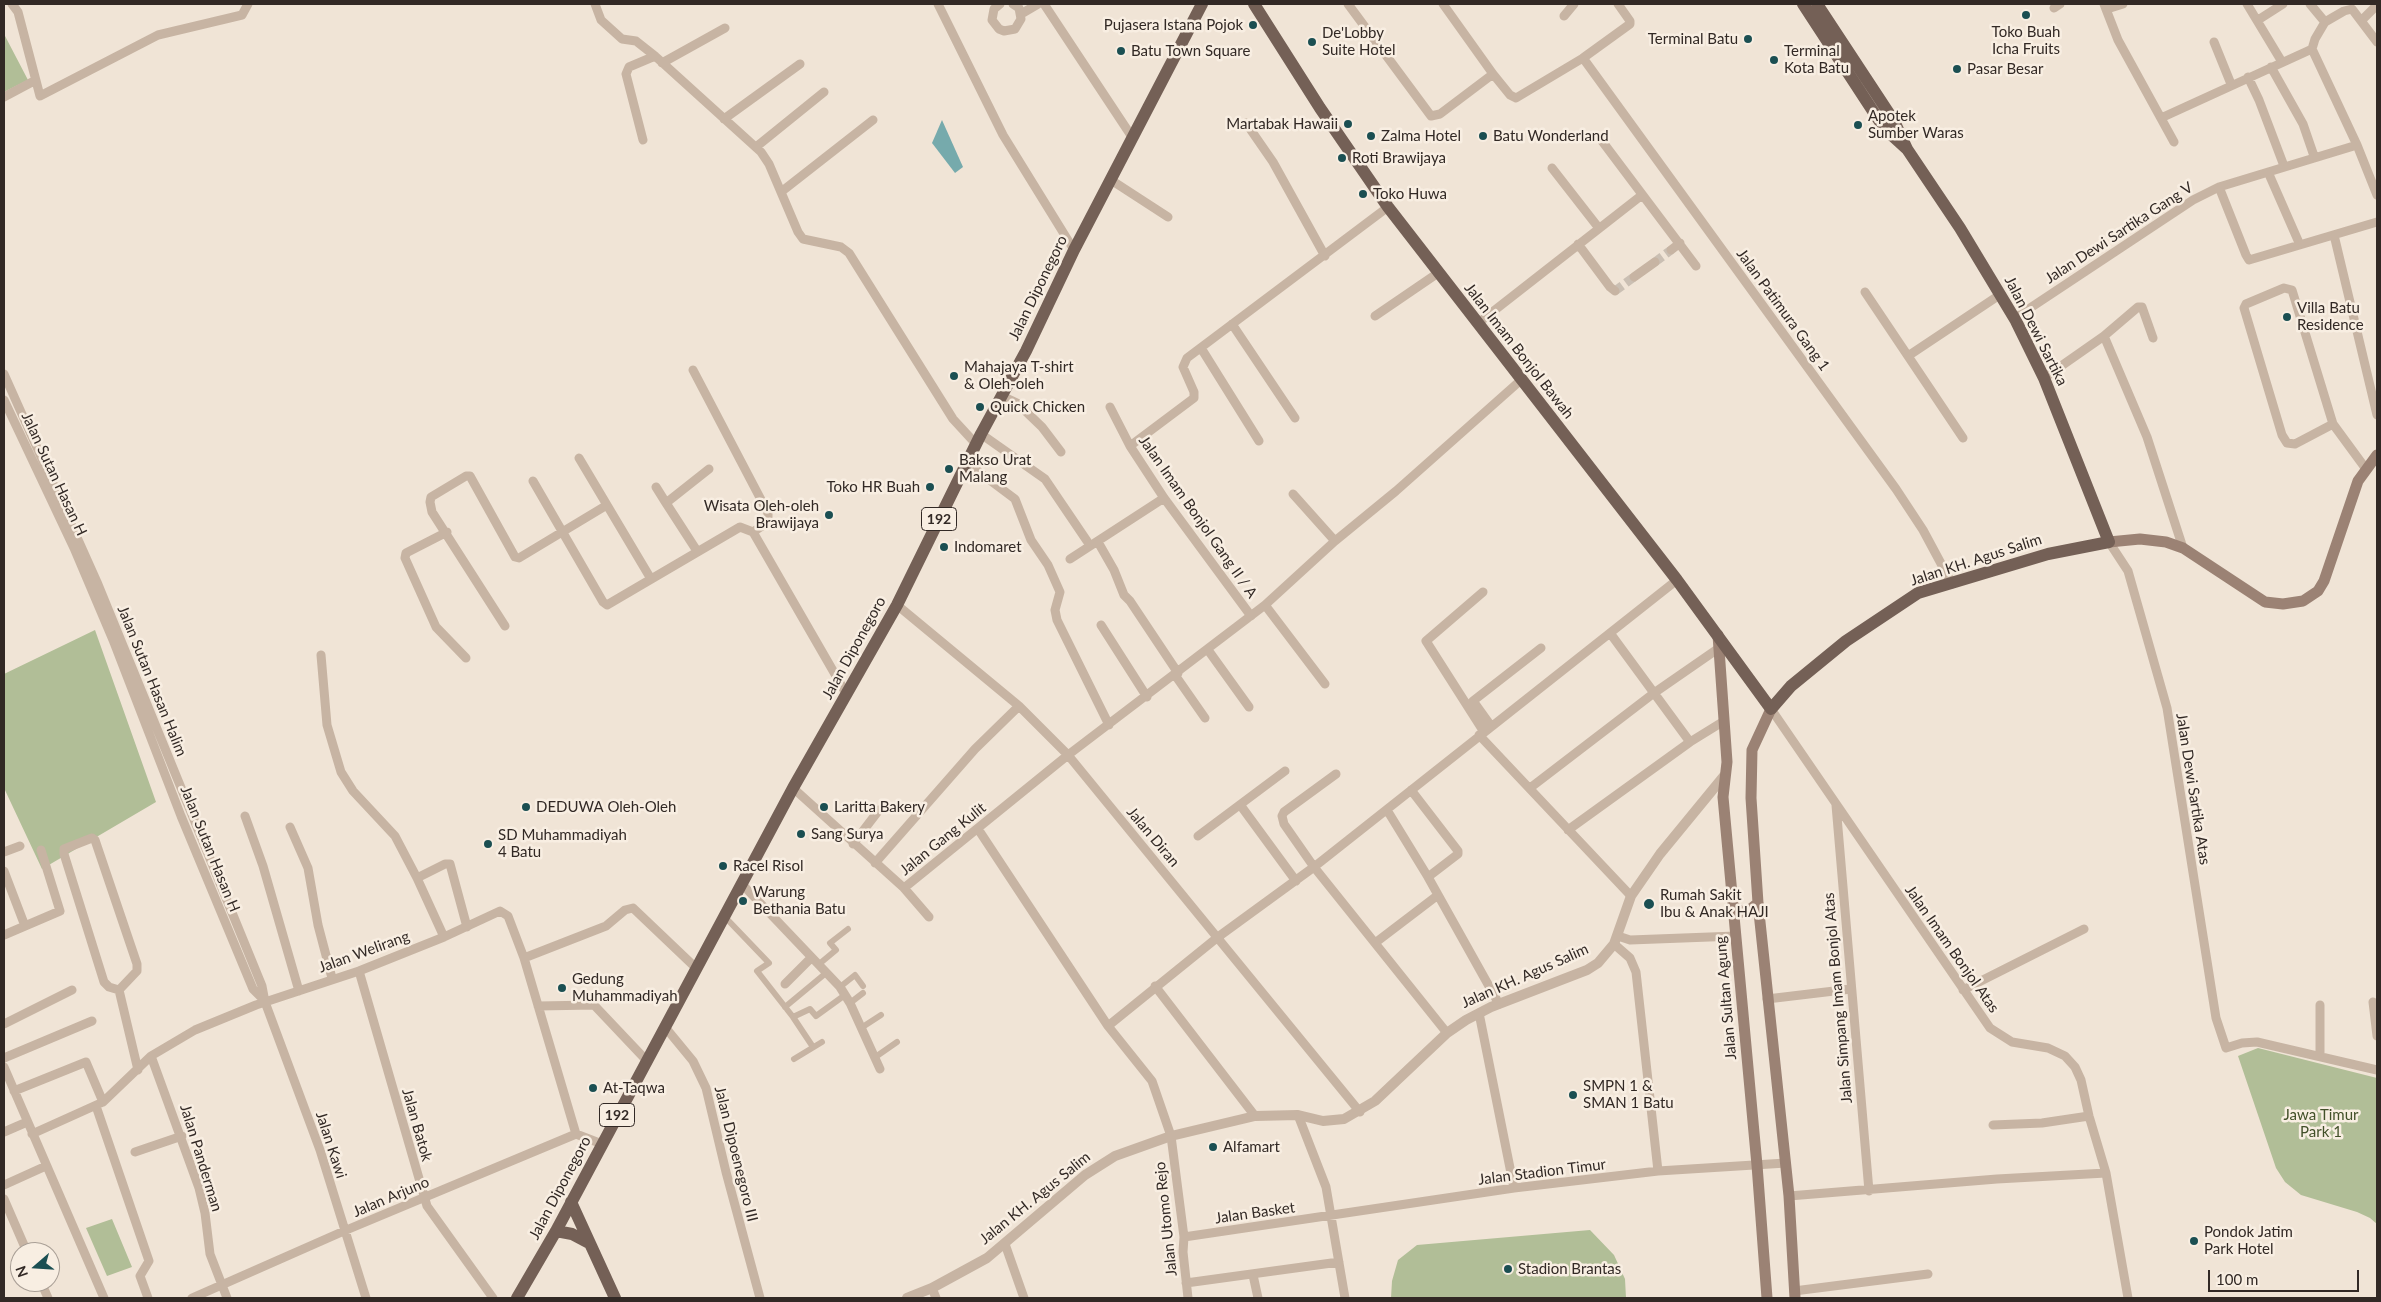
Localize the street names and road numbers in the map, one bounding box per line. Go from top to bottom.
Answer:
street label: Jalan Dewi Sartika Gang V [2042,178,2196,288]
street label: Jalan Diponegoro [1005,233,1071,343]
street label: Jalan Patimura Gang 1 [1733,245,1833,375]
street label: Jalan Dewi Sartika [2001,273,2071,389]
street label: Jalan Imam Bonjol Bawah [1460,280,1578,422]
street label: Jalan Sutan Hasan H [17,409,91,539]
street label: Jalan Imam Bonjol Gang II / A [1135,432,1261,602]
road number: 192 [922,508,956,530]
street label: Jalan KH. Agus Salim [1908,530,2044,590]
street label: Jalan Diponegoro [818,594,890,702]
street label: Jalan Sutan Hasan Halim [113,603,191,759]
street label: Jalan Dewi Sartika Atas [2172,712,2214,866]
street label: Jalan Sutan Hasan H [176,783,244,915]
street label: Jalan Gang Kulit [896,799,990,879]
street label: Jalan Diran [1123,803,1183,871]
street label: Jalan Imam Bonjol Atas [1901,882,2003,1016]
street label: Jalan Simpang Imam Bonjol Atas [1820,892,1856,1104]
street label: Jalan Welirang [316,927,412,977]
street label: Jalan Sultan Agung [1712,935,1740,1061]
street label: Jalan KH. Agus Salim [1459,940,1591,1012]
street label: Jalan Dipoenegoro III [710,1084,762,1224]
street label: Jalan Batok [398,1086,436,1164]
street label: Jalan Panderman [176,1102,226,1214]
road number: 192 [600,1104,634,1126]
street label: Jalan Kawi [312,1109,350,1181]
street label: Jalan Diponegoro [525,1133,595,1243]
street label: Jalan KH. Agus Salim [976,1148,1094,1248]
street label: Jalan Stadion Timur [1477,1155,1607,1189]
street label: Jalan Utomo Rejo [1151,1161,1181,1277]
street label: Jalan Arjuno [350,1173,432,1221]
street label: Jalan Basket [1214,1198,1296,1228]

